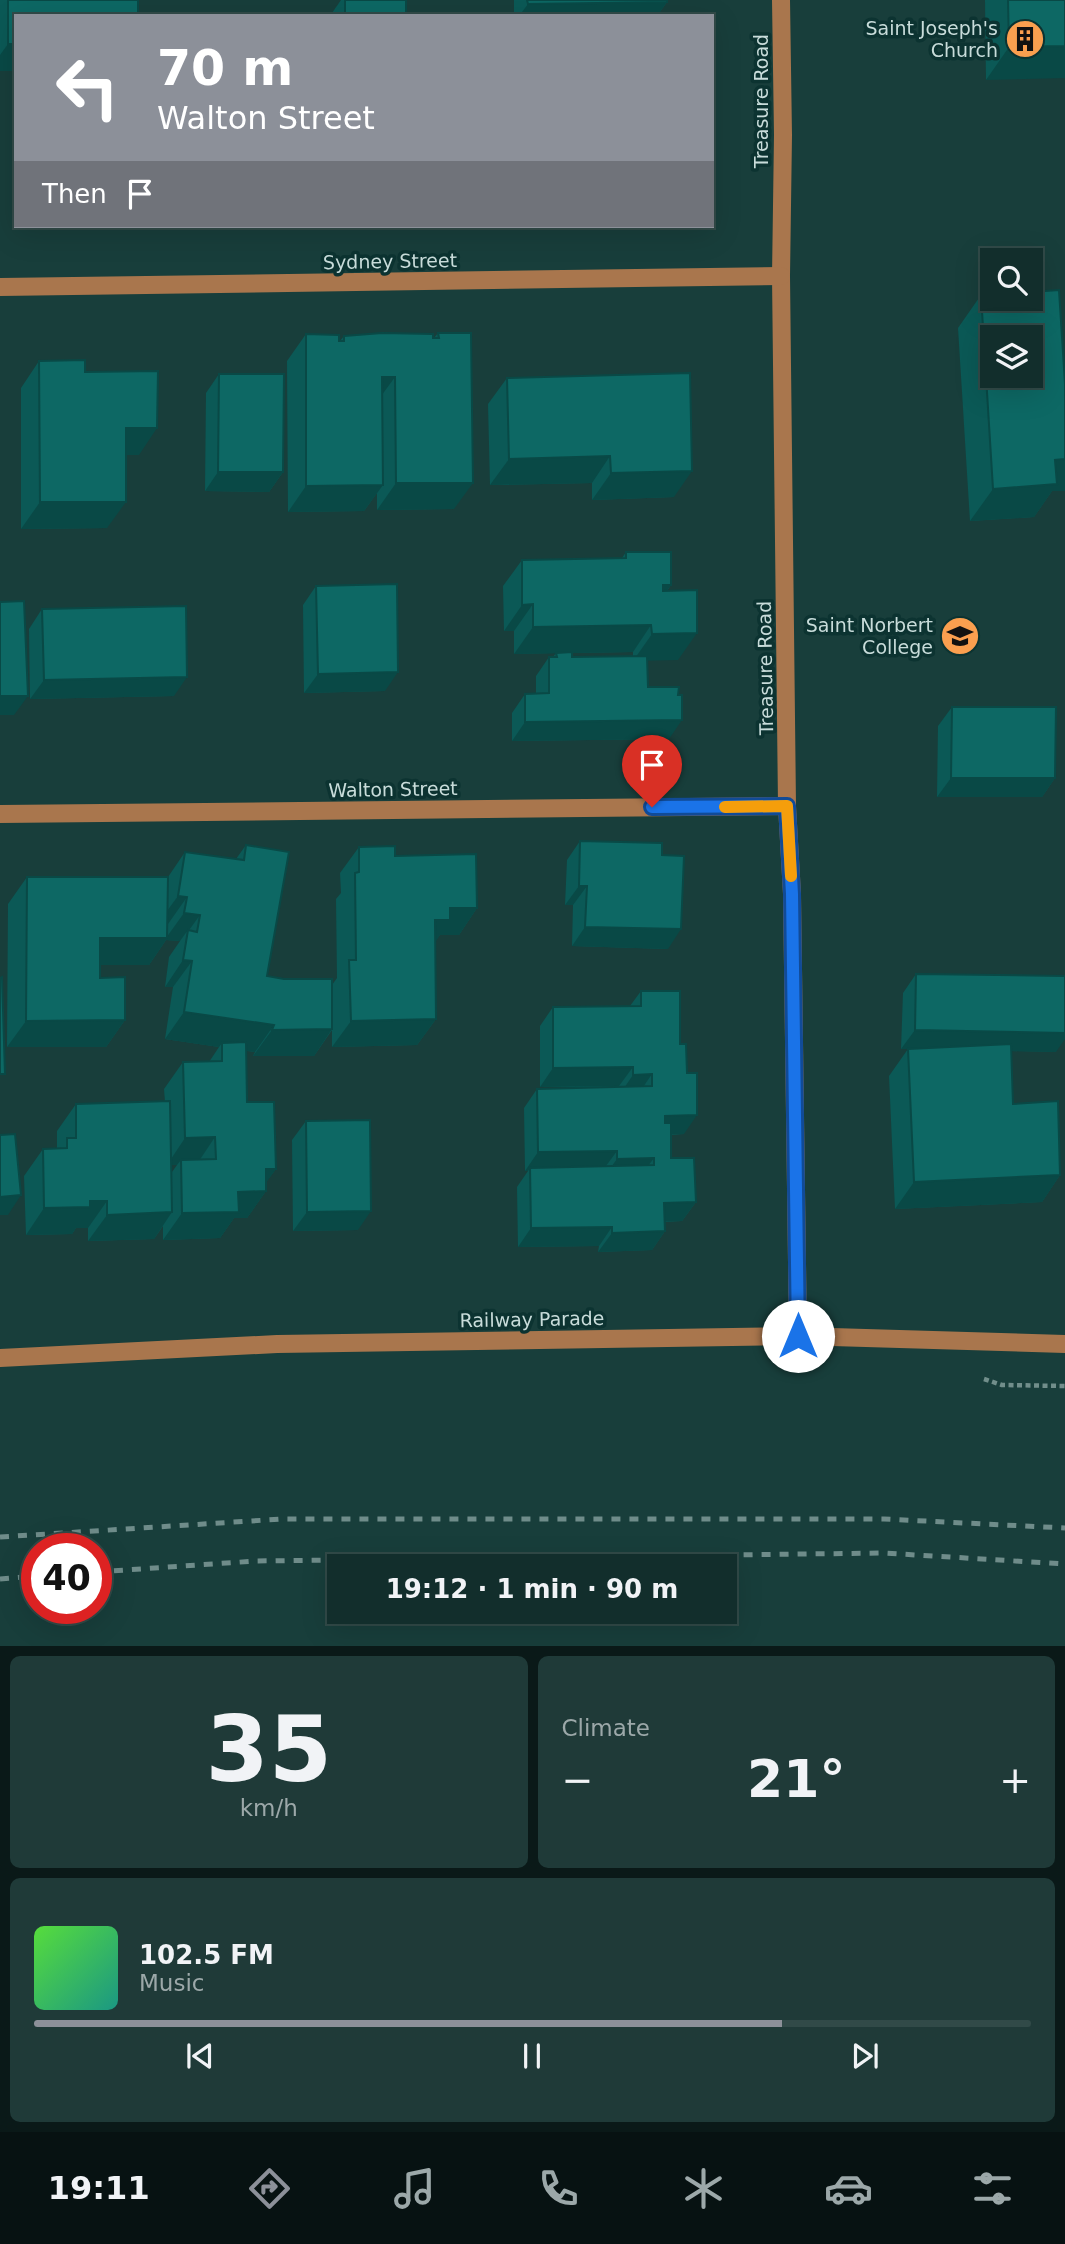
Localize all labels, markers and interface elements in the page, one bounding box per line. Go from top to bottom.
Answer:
place label: Saint Joseph's Church [865,17,998,61]
building icon: Saint Joseph's Church [1004,18,1046,60]
street label: Treasure Road [750,34,772,169]
text: 70 m [157,40,293,97]
icon: left [42,42,133,133]
text: Walton Street [157,99,375,137]
icon: arrive [121,175,159,213]
text: Then [42,179,107,209]
map controls [980,248,1043,388]
button: search [980,248,1043,311]
street label: Sydney Street [323,249,457,273]
button: layers [980,325,1043,388]
street label: Treasure Road [753,601,777,736]
place label: Saint Norbert College [806,614,933,658]
school or university icon: Saint Norbert College [939,615,981,657]
pin [622,735,682,807]
icon: arrive [633,746,671,784]
street label: Walton Street [328,777,458,801]
position arrow [761,1299,835,1373]
street label: Railway Parade [459,1307,605,1331]
speed limit sign: 40 [21,1533,112,1624]
text: 19:12 · 1 min · 90 m [386,1574,678,1604]
text: 35 [205,1697,332,1802]
text: Climate [562,1715,650,1741]
text: 21° [747,1749,845,1809]
text: − [562,1758,593,1802]
text: + [999,1758,1031,1802]
text: km/h [240,1795,298,1821]
text: 102.5 FM [139,1940,274,1970]
text: Music [139,1970,204,1996]
icon: previous [181,2037,219,2075]
icon: pause [513,2037,551,2075]
icon: next [846,2037,884,2075]
icon: directions [245,2164,294,2213]
icon: music [390,2164,439,2213]
icon: phone [534,2164,583,2213]
icon: climate [679,2164,728,2213]
icon: car [824,2164,873,2213]
icon: filters [968,2164,1017,2213]
text: 19:11 [48,2169,150,2207]

